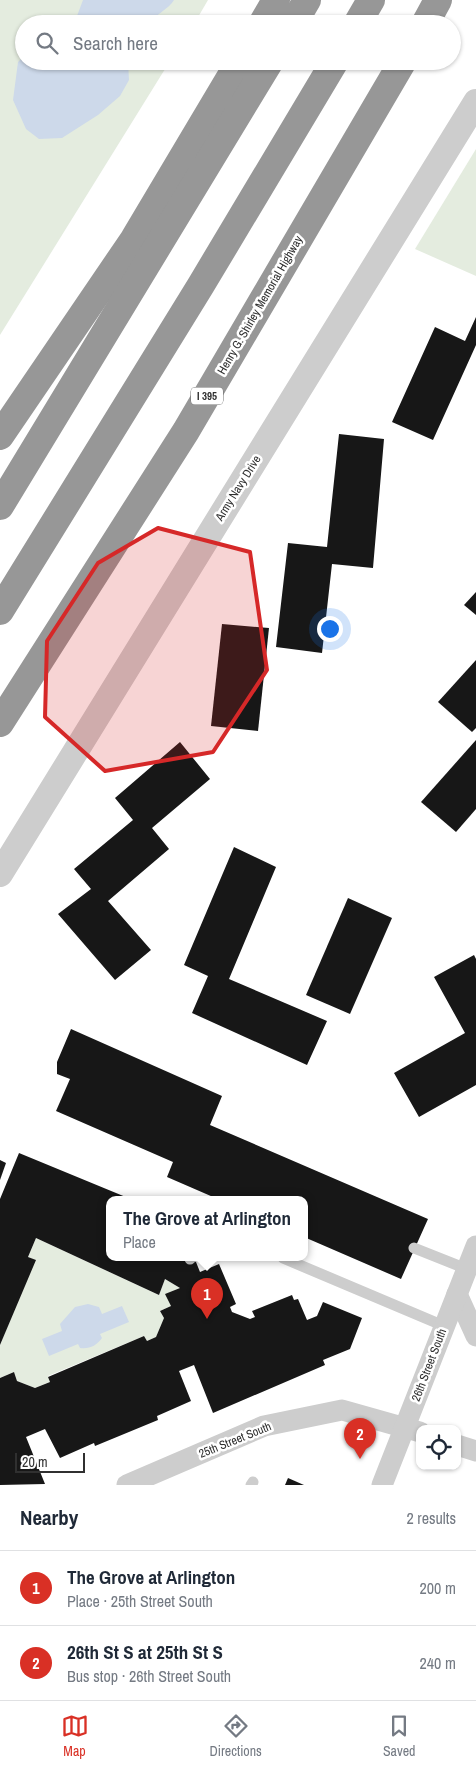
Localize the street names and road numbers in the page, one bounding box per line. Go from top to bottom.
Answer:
street label: Henry G. Shirley Memorial Highway [214,233,306,377]
road number: I 395 [191,388,223,404]
street label: Army Navy Drive [211,452,264,525]
street label: 26th Street South [408,1326,450,1404]
street label: 25th Street South [196,1418,274,1462]

